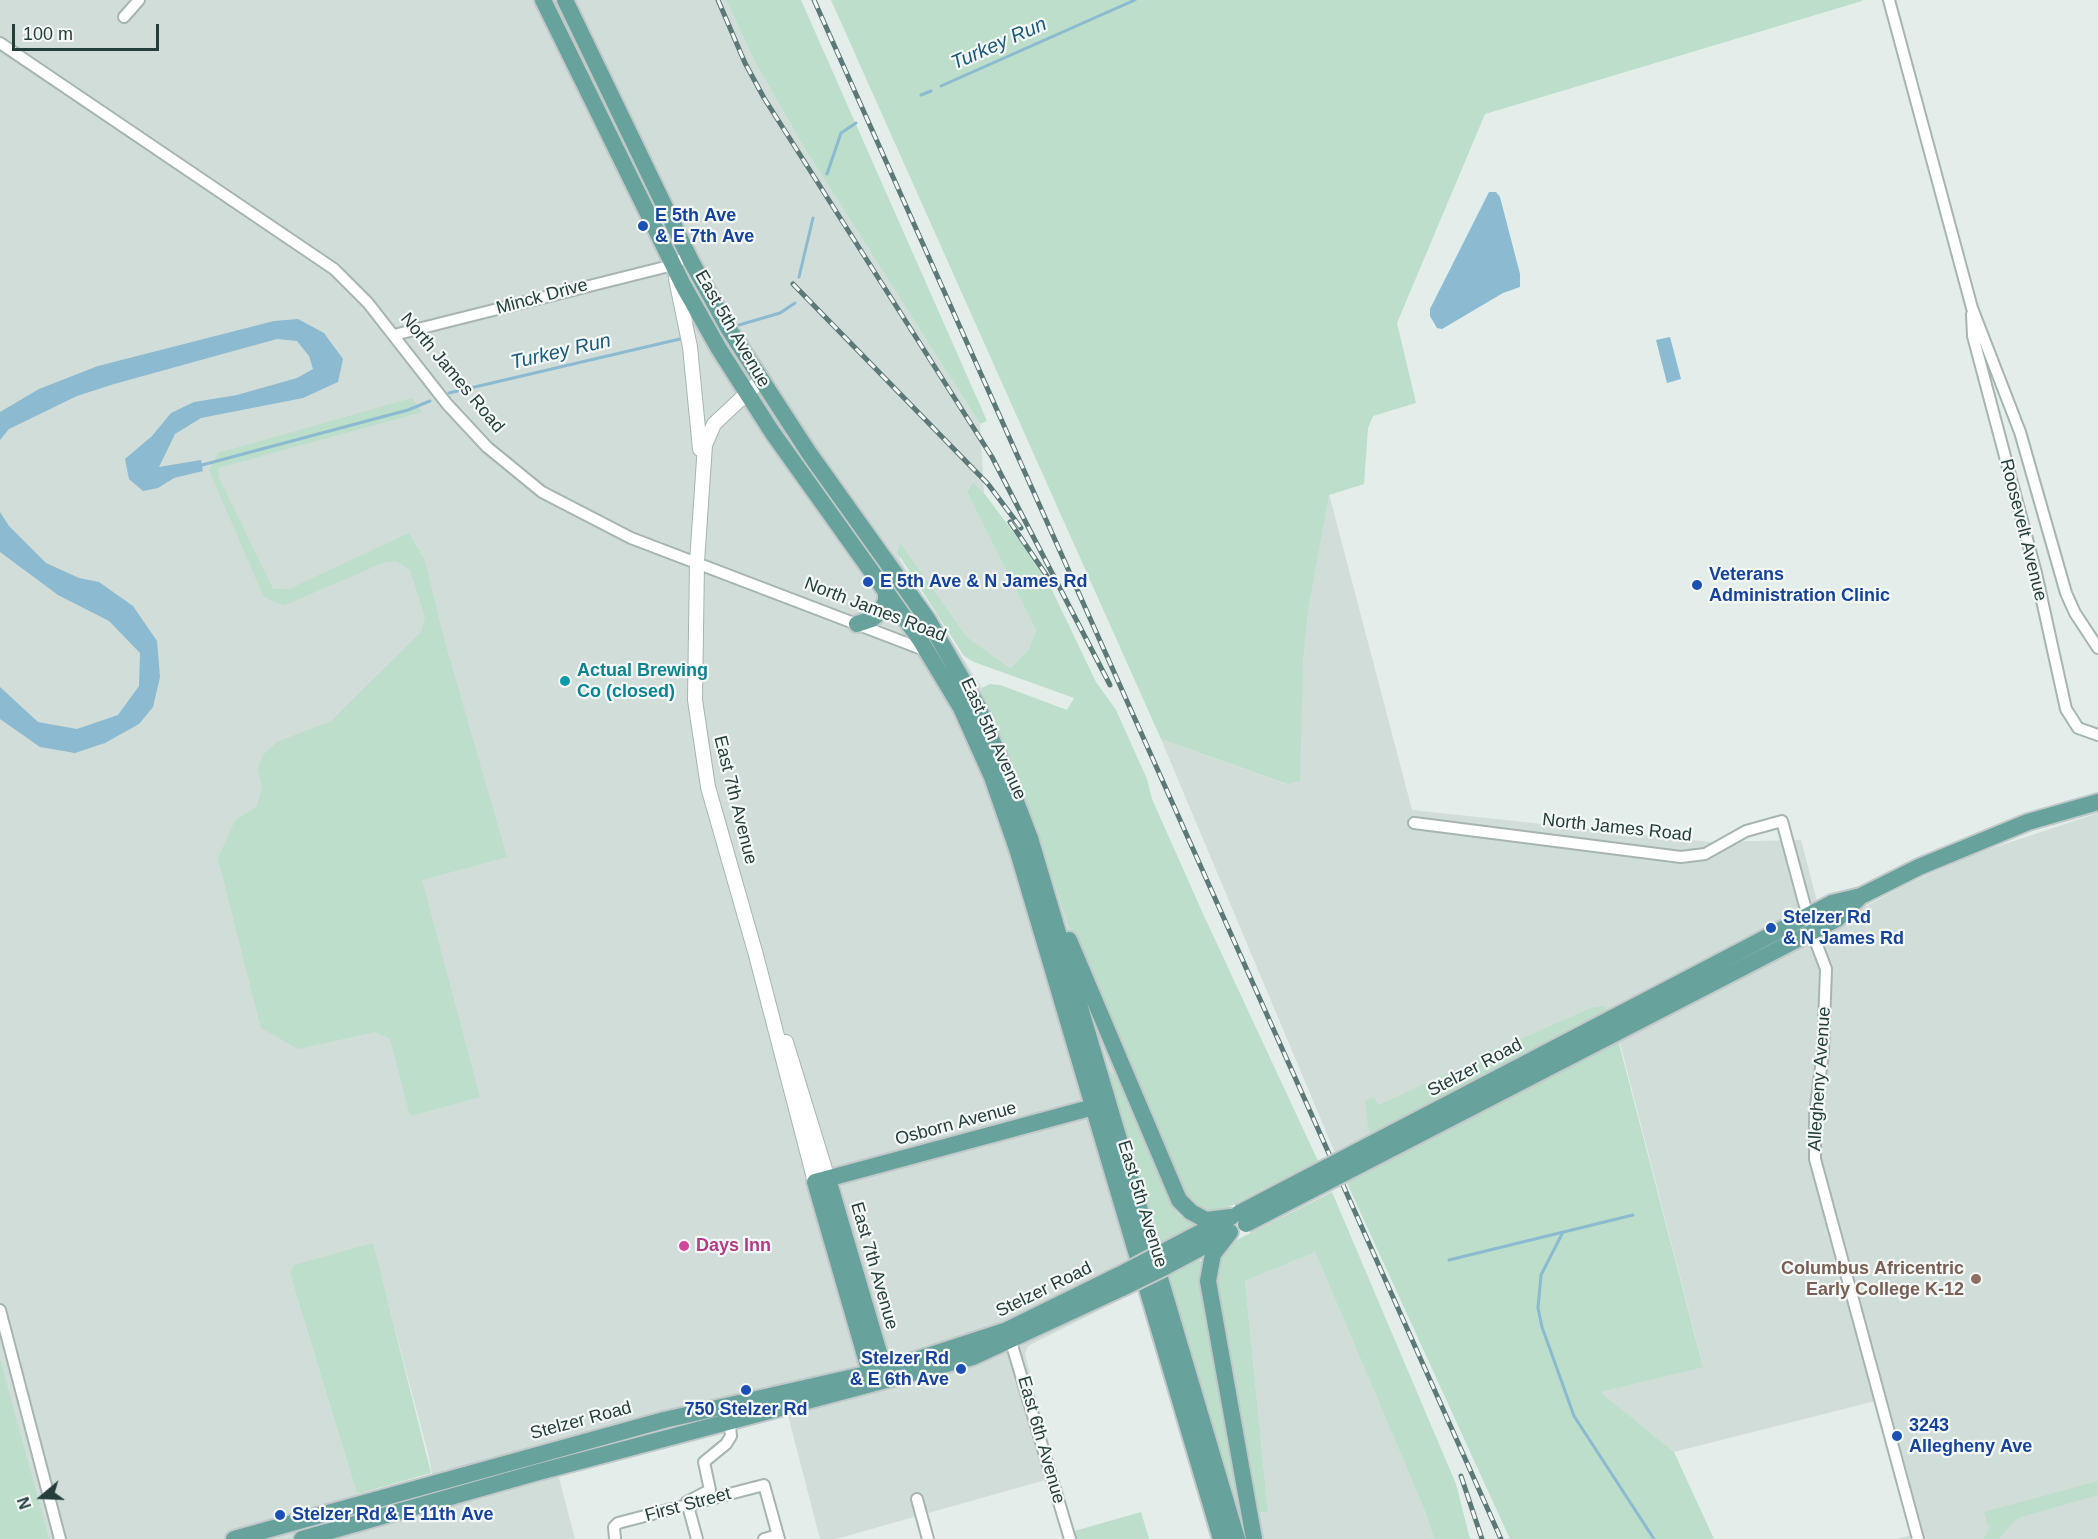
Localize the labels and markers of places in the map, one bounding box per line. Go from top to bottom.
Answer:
place label: E 5th Ave & E 7th Ave [655,205,754,248]
marker: E 5th Ave & E 7th Ave [636,219,650,233]
place label: Veterans Administration Clinic [1709,564,1890,606]
place label: E 5th Ave & N James Rd [880,571,1087,593]
marker: E 5th Ave & N James Rd [861,575,875,589]
marker: Veterans Administration Clinic [1690,578,1704,592]
place label: Actual Brewing Co (closed) [577,660,708,702]
marker: Actual Brewing Co (closed) [558,674,572,688]
place label: Stelzer Rd & N James Rd [1783,907,1904,950]
marker: Stelzer Rd & N James Rd [1764,921,1778,935]
place label: Days Inn [696,1235,771,1257]
marker: Days Inn [677,1239,691,1253]
place label: Columbus Africentric Early College K-12 [1781,1258,1964,1300]
marker: Columbus Africentric Early College K-12 [1969,1272,1983,1286]
place label: Stelzer Rd & E 6th Ave [850,1348,949,1390]
marker: Stelzer Rd & E 6th Ave [954,1362,968,1376]
marker: 750 Stelzer Rd [739,1383,753,1397]
place label: 750 Stelzer Rd [684,1399,808,1421]
place label: 3243 Allegheny Ave [1909,1415,2032,1458]
marker: 3243 Allegheny Ave [1890,1429,1904,1443]
place label: Stelzer Rd & E 11th Ave [292,1504,493,1526]
marker: Stelzer Rd & E 11th Ave [273,1508,287,1522]

